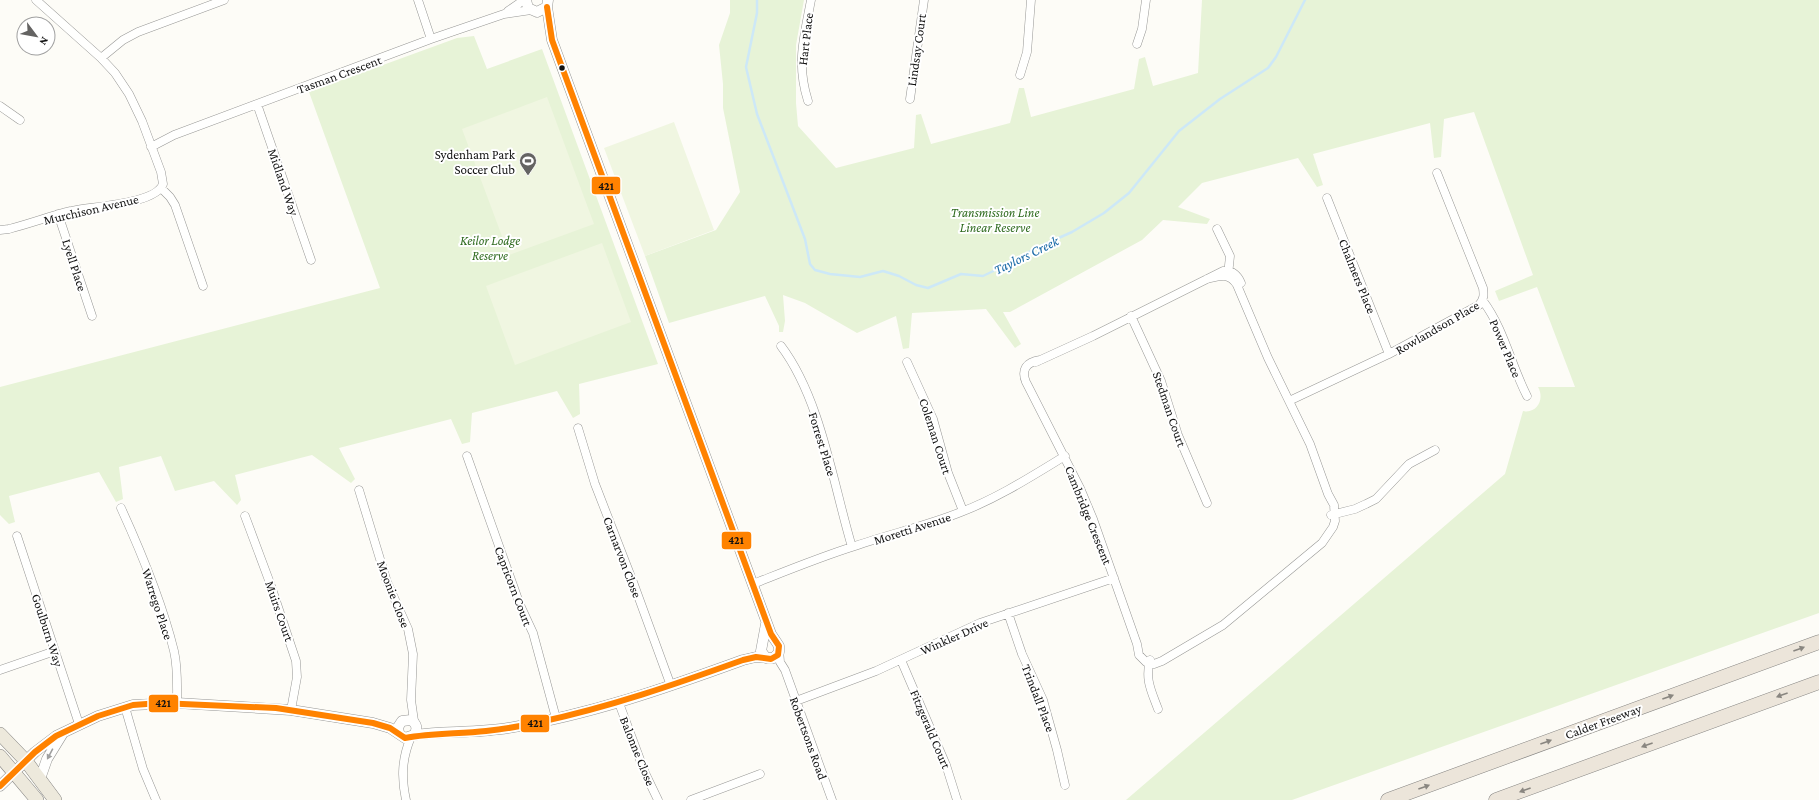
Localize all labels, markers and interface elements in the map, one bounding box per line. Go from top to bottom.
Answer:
street label: Hart Place [795,12,816,66]
street label: Lindsay Court [904,12,929,87]
north arrow [16,16,56,56]
text: N [37,35,52,48]
street label: Tasman Crescent [295,52,384,97]
unlabelled marker [557,63,567,73]
street label: Midland Way [265,147,302,219]
place label: Sydenham Park Soccer Club [435,147,516,177]
sports icon: Sydenham Park Soccer Club [518,151,538,176]
line badge: 421 [591,176,621,195]
text: 421 [598,180,614,192]
street label: Murchison Avenue [42,191,140,228]
park label: Transmission Line Linear Reserve [951,205,1039,235]
water label: Taylors Creek [991,232,1062,278]
park label: Keilor Lodge Reserve [460,233,520,263]
street label: Lyell Place [59,237,90,293]
street label: Chalmers Place [1336,237,1379,316]
street label: Rowlandson Place [1393,297,1482,357]
street label: Power Place [1487,317,1525,380]
street label: Stedman Court [1150,370,1190,449]
street label: Coleman Court [916,396,955,477]
street label: Forrest Place [806,410,839,478]
street label: Cambridge Crescent [1062,464,1115,567]
street label: Moretti Avenue [872,509,953,548]
street label: Carnarvon Close [600,514,645,600]
line badge: 421 [721,531,752,550]
text: 421 [728,534,744,546]
street label: Capricorn Court [491,544,536,629]
street label: Moonie Close [374,559,413,630]
street label: Warrego Place [139,567,176,642]
street label: Muirs Court [262,579,297,644]
street label: Goulburn Way [29,592,67,670]
street label: Winkler Drive [918,615,991,658]
one-way arrow [1793,646,1805,652]
street label: Trindall Place [1019,662,1058,734]
street label: Fitzgerald Court [907,687,954,772]
one-way arrow [1776,693,1788,699]
line badge: 421 [148,694,179,713]
one-way arrow [1663,694,1675,700]
street label: Robertsons Road [787,695,831,782]
text: 421 [155,697,171,709]
street label: Calder Freeway [1563,700,1644,742]
line badge: 421 [520,714,550,733]
street label: Balonne Close [617,714,658,788]
text: 421 [527,717,543,729]
one-way arrow [1541,738,1553,744]
one-way arrow [1641,742,1653,748]
one-way arrow [46,748,53,760]
one-way arrow [1419,783,1431,789]
one-way arrow [1519,787,1531,793]

